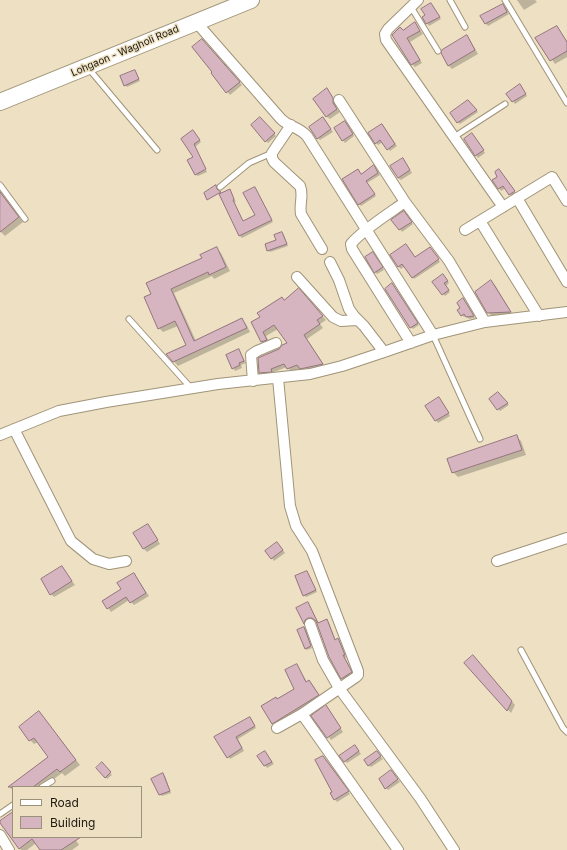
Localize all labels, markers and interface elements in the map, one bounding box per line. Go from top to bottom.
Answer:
street label: Lohgaon - Wagholi Road [69,23,181,79]
legend [12,786,142,838]
text: Road [50,795,79,810]
text: Building [50,815,95,830]

